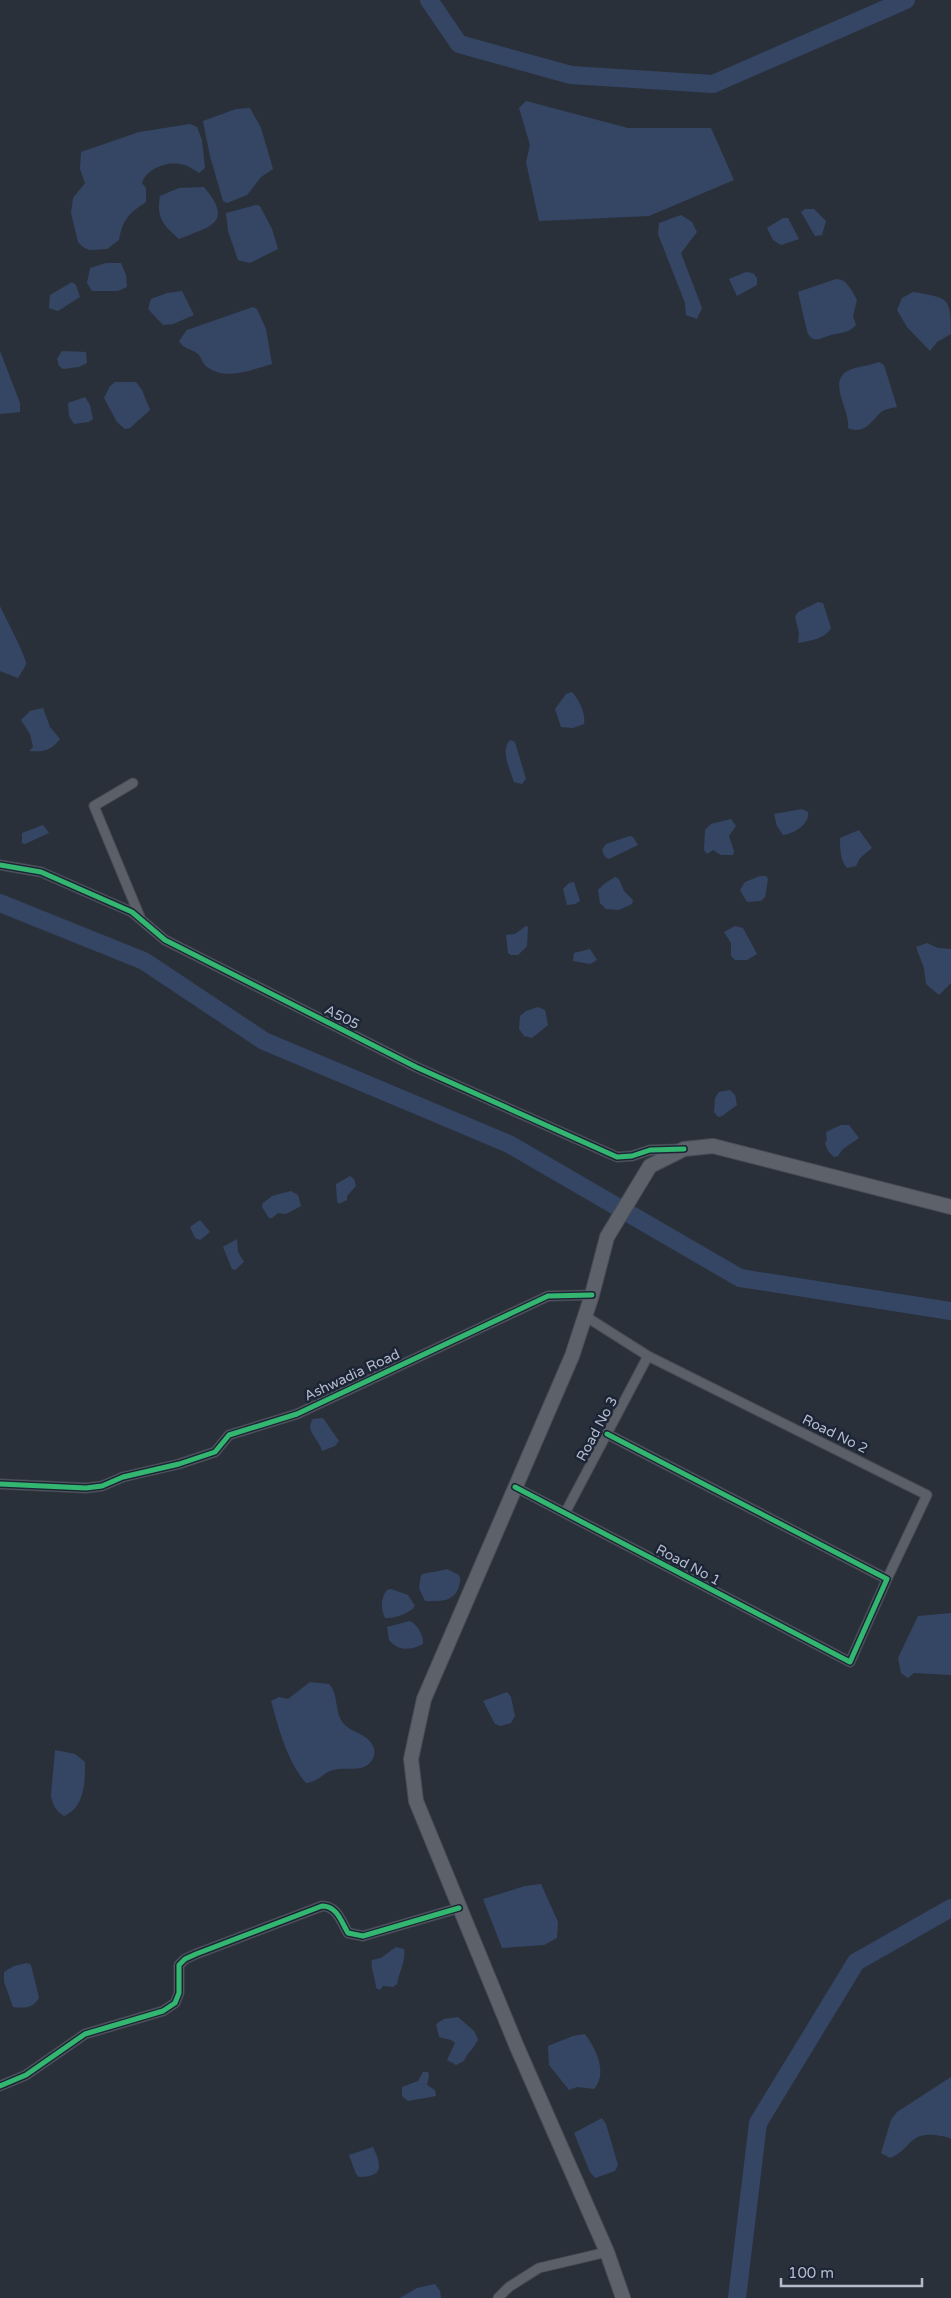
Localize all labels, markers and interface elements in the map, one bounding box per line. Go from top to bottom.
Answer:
street label: A505 [322,1001,362,1033]
street label: Ashwadia Road [302,1345,402,1405]
street label: Road No 3 [573,1394,621,1464]
street label: Road No 2 [799,1411,871,1457]
street label: Road No 1 [653,1541,723,1589]
scale bar [781,2256,922,2288]
text: 100 m [788,2264,834,2282]

